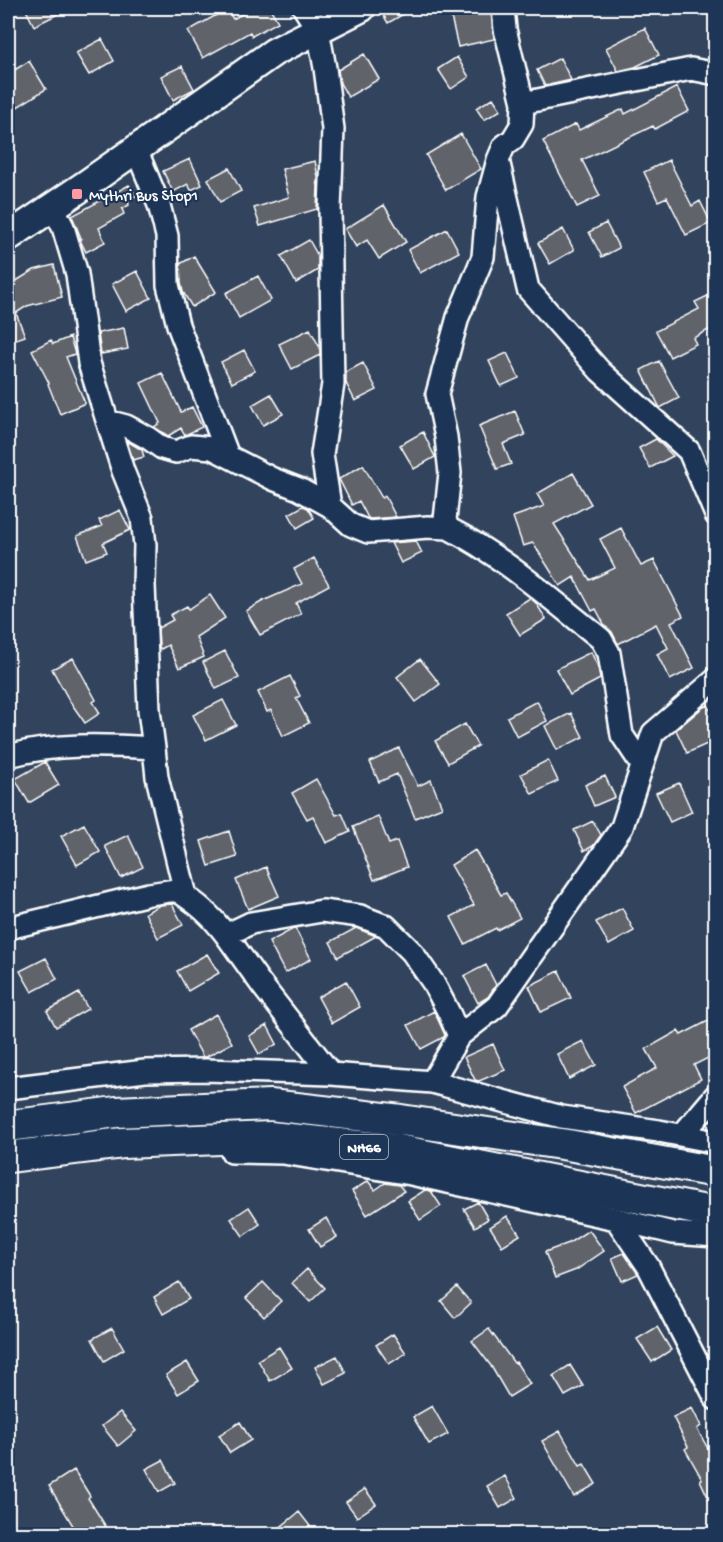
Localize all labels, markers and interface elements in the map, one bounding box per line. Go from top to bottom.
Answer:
marker: Mythri Bus Stop1 [70,187,84,201]
place label: Mythri Bus Stop1 [89,188,198,207]
road number: NH66 [340,1135,388,1159]

